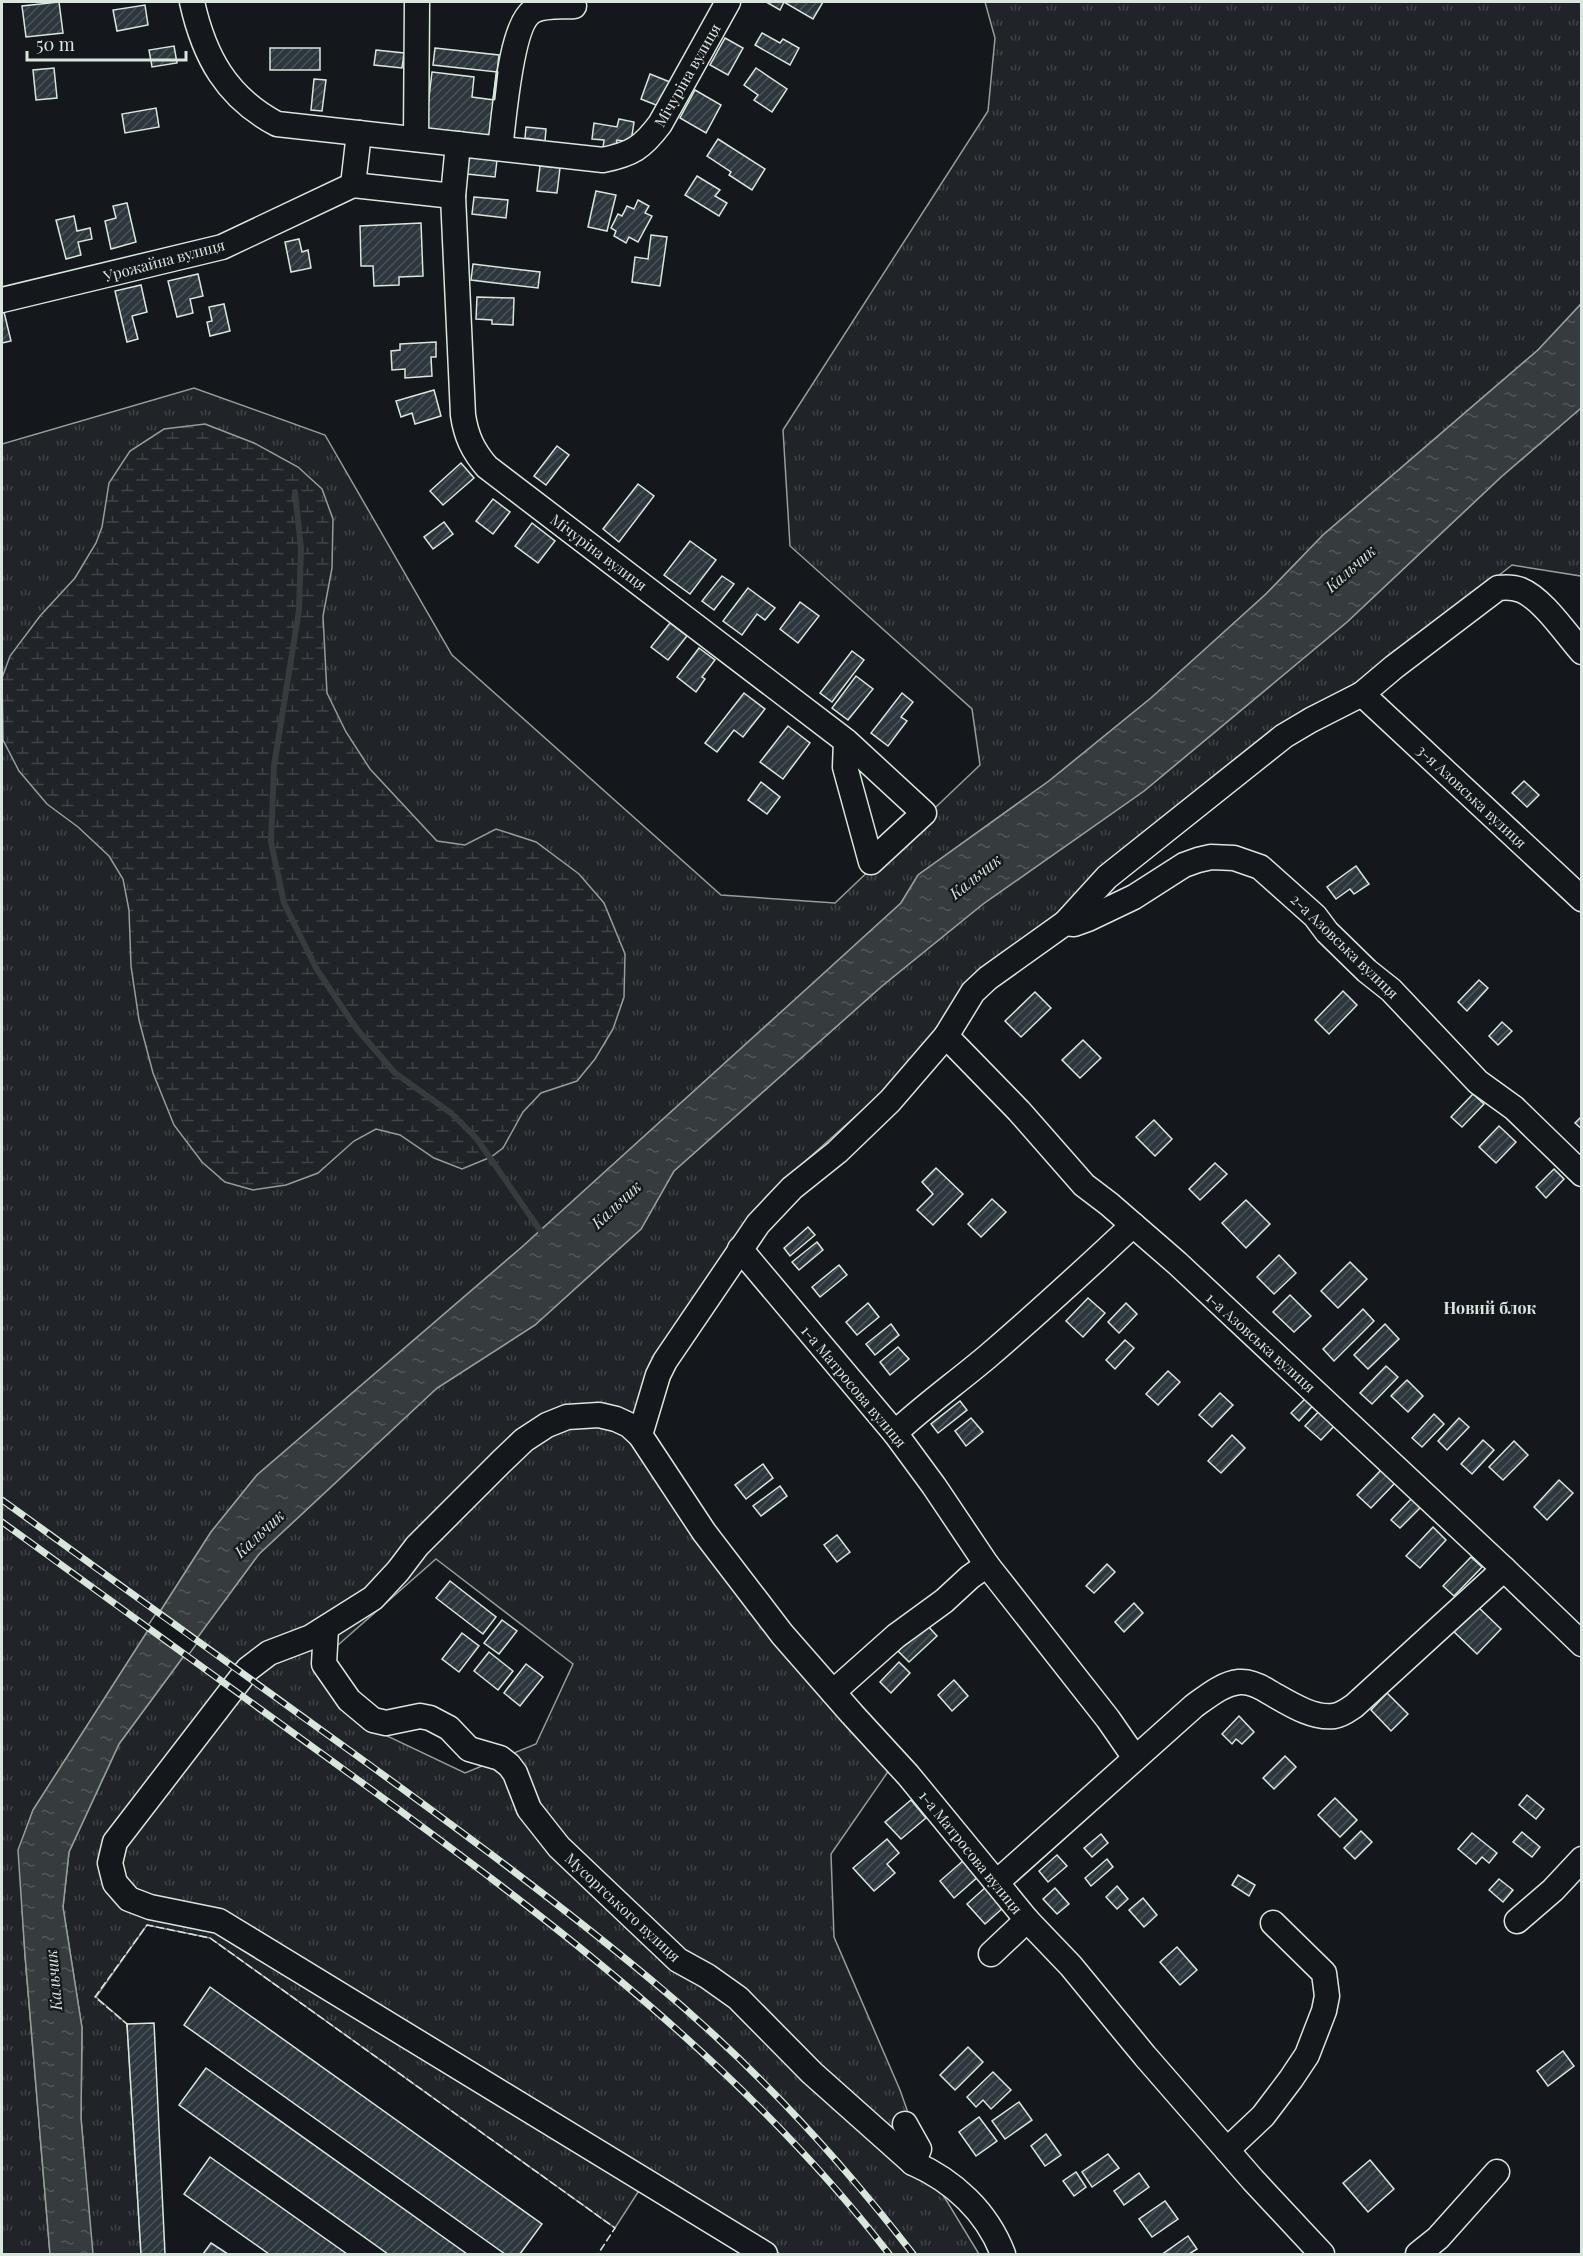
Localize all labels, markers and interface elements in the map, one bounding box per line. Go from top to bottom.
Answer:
street label: Мічуріна вулиця [649,20,725,130]
scale bar [27,24,186,62]
text: 50 m [36,32,75,56]
street label: Урожайна вулиця [100,234,227,286]
street label: Мічуріна вулиця [547,509,651,595]
water label: Кальчик [1319,540,1380,597]
street label: 3-я Азовська вулиця [1413,740,1531,852]
water label: Кальчик [944,849,1005,904]
street label: 2-а Азовська вулиця [1287,889,1403,1003]
water label: Кальчик [586,1175,646,1233]
street label: 1-а Азовська вулиця [1202,1287,1320,1397]
district label: Новий блок [1444,1297,1537,1318]
street label: 1-а Матросова вулиця [797,1321,911,1451]
water label: Кальчик [229,1504,289,1562]
street label: 1-а Матросова вулиця [915,1786,1027,1918]
street label: Мусоргського вулиця [561,1848,685,1966]
water label: Кальчик [40,1949,66,2012]

